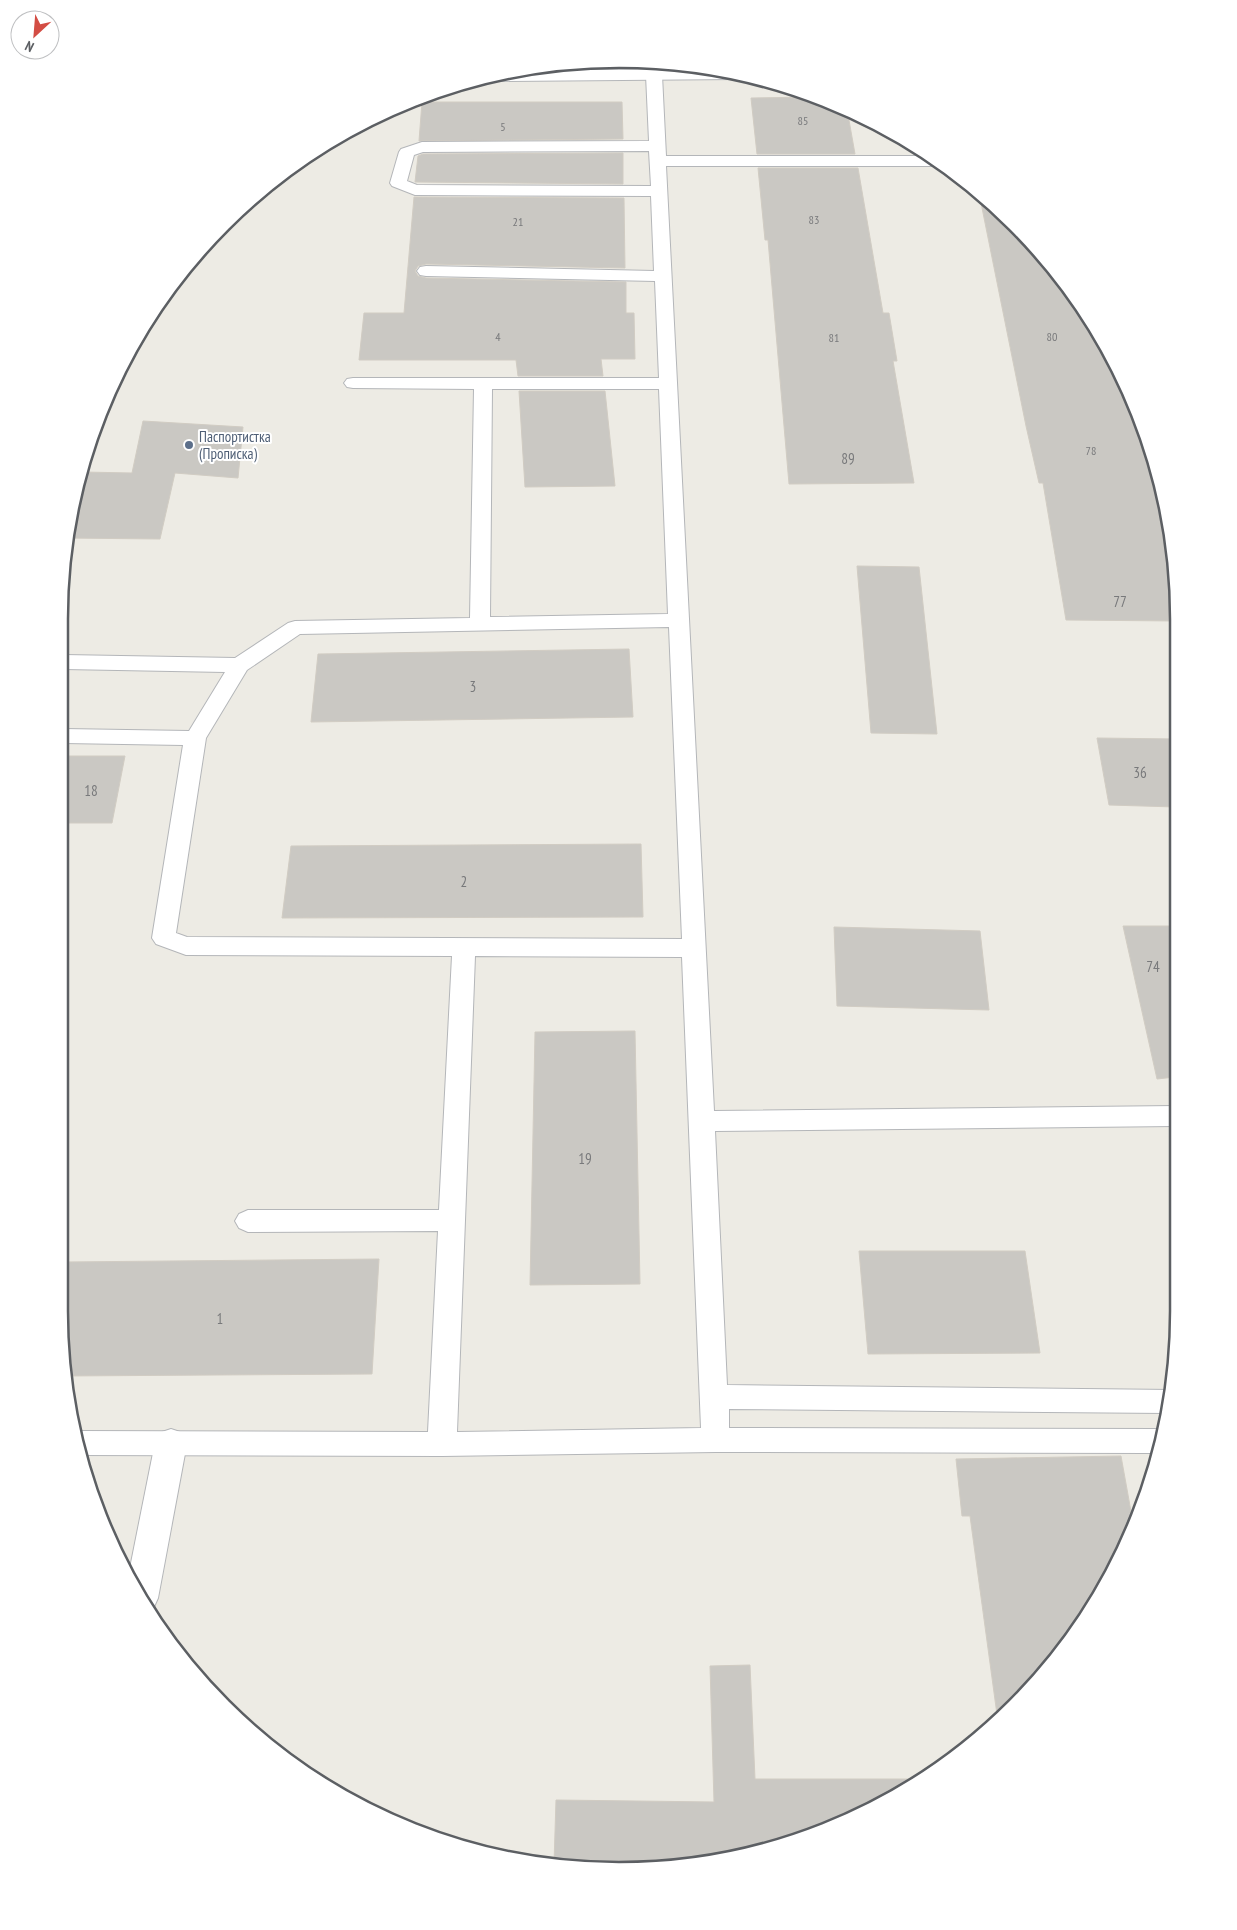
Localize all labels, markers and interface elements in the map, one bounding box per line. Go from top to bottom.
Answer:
north arrow [10,10,60,60]
text: N [22,37,37,56]
house number: 85 [798,113,808,128]
house number: 5 [500,119,506,134]
house number: 83 [809,212,819,227]
house number: 21 [513,214,523,229]
house number: 4 [495,329,501,344]
house number: 80 [1047,329,1057,344]
house number: 81 [829,330,839,345]
place label: Паспортистка (Прописка) [199,427,271,463]
marker: Паспортистка (Прописка) [183,439,195,451]
house number: 78 [1086,443,1096,458]
house number: 89 [841,449,855,468]
house number: 77 [1113,592,1127,611]
house number: 3 [470,677,476,696]
house number: 36 [1133,763,1147,782]
house number: 18 [84,781,98,800]
house number: 2 [461,872,467,891]
house number: 74 [1146,957,1160,976]
house number: 19 [578,1149,592,1168]
house number: 1 [217,1309,223,1328]

